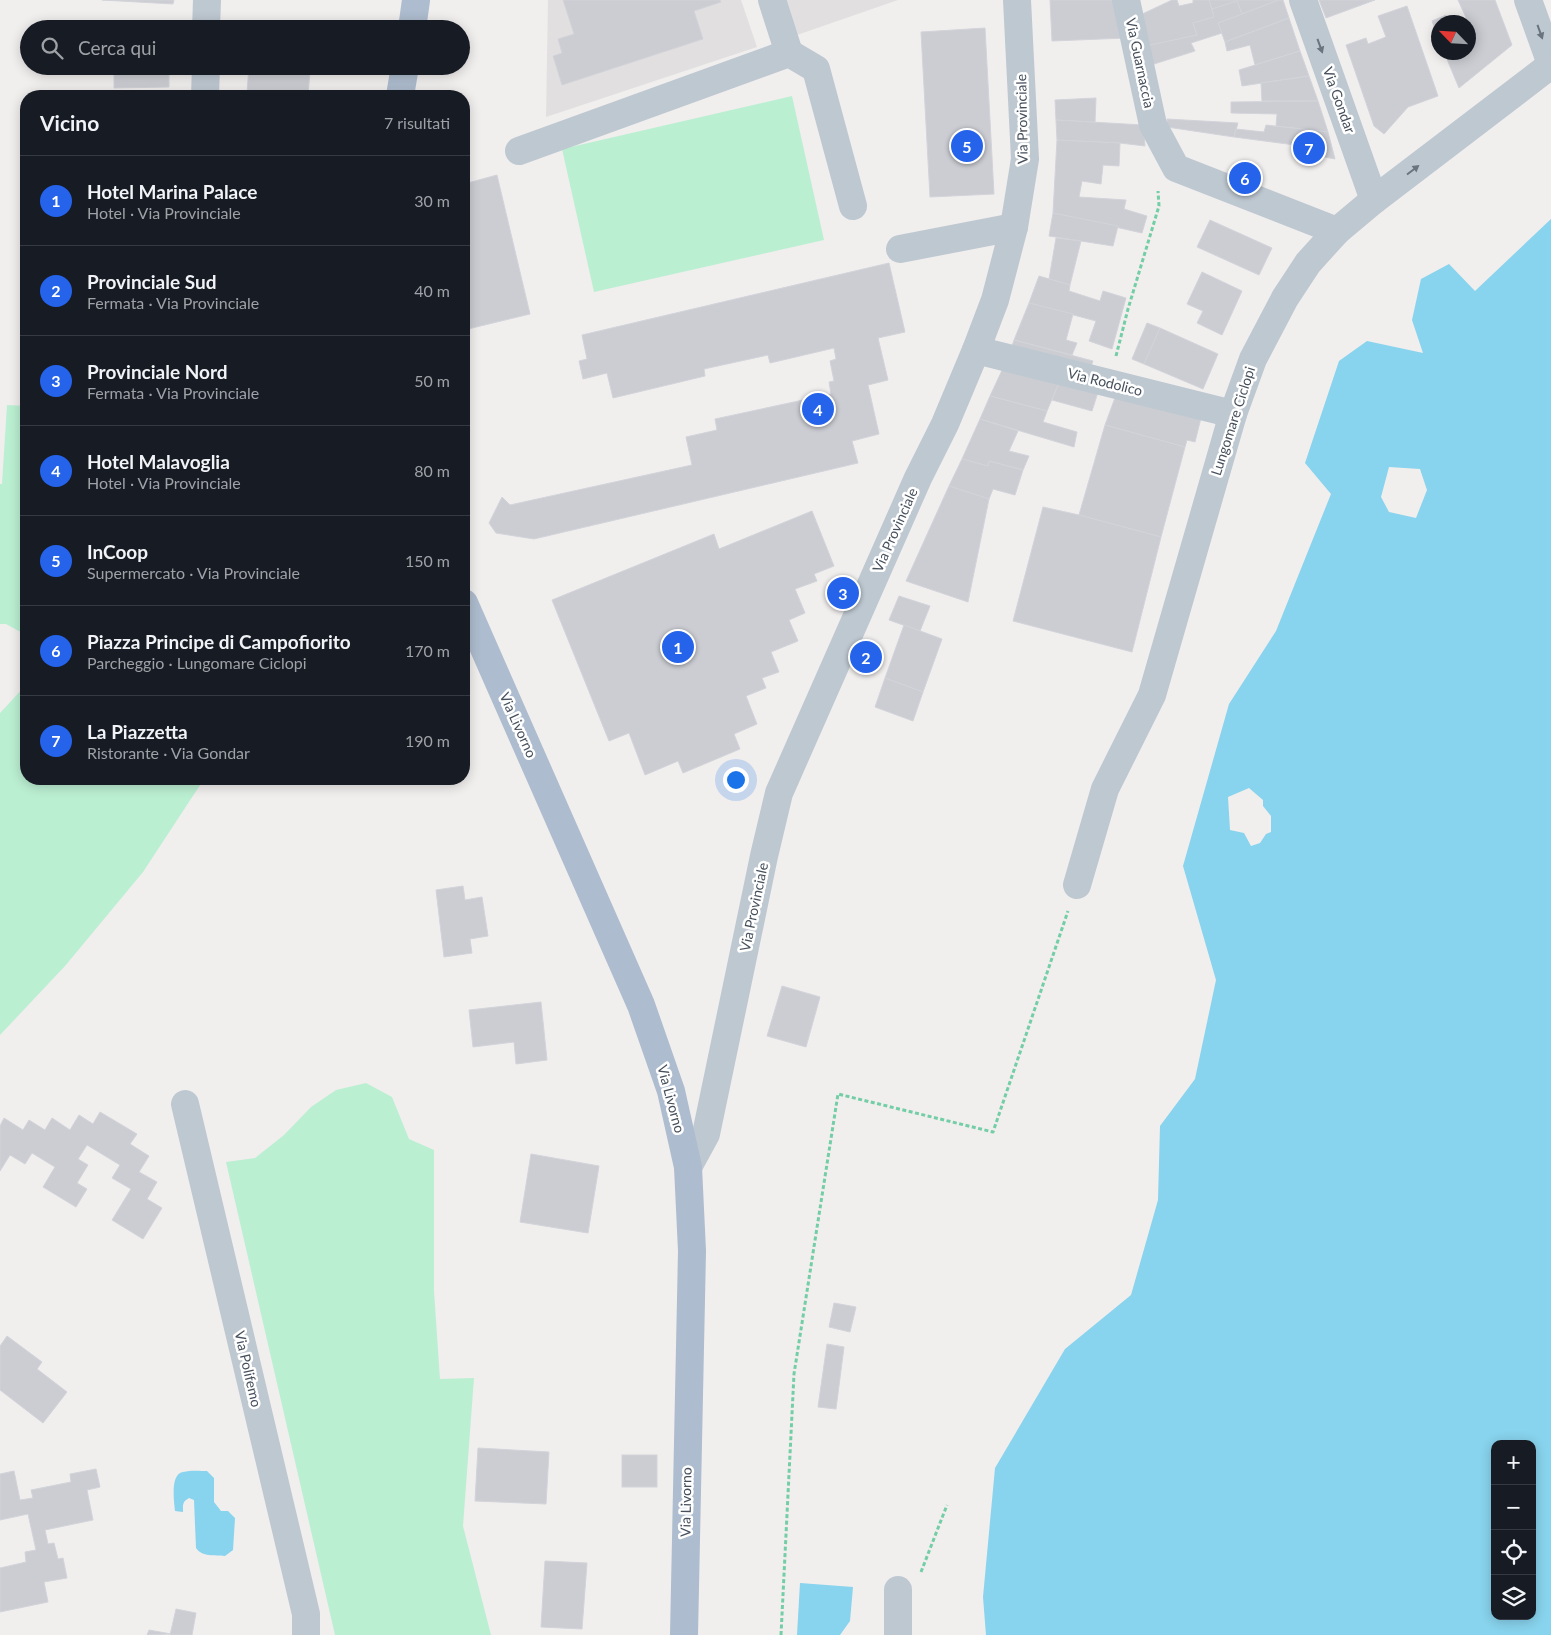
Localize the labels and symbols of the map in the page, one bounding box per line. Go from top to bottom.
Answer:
north arrow [1431,15,1476,60]
street label: Via Guarnaccia [1123,16,1158,110]
one-way arrow [1536,25,1544,40]
one-way arrow [1316,39,1324,54]
street label: Via Gondar [1320,64,1359,135]
street label: Via Provinciale [1012,74,1031,164]
pin: 5 [951,127,983,165]
pin: 7 [1293,129,1325,167]
pin: 6 [1229,159,1261,197]
one-way arrow [1406,165,1419,176]
street label: Via Rodolico [1066,364,1144,399]
street label: Lungomare Ciclopi [1207,364,1258,478]
pin: 4 [802,390,834,428]
street label: Via Provinciale [868,485,921,575]
pin: 3 [827,574,859,612]
pin: 1 [662,628,694,666]
pin: 2 [850,638,882,676]
street label: Via Livorno [497,689,540,760]
your location [723,767,749,793]
street label: Via Provinciale [736,861,771,953]
street label: Via Livorno [654,1063,689,1135]
street label: Via Polifemo [231,1329,266,1409]
street label: Via Livorno [676,1467,695,1537]

